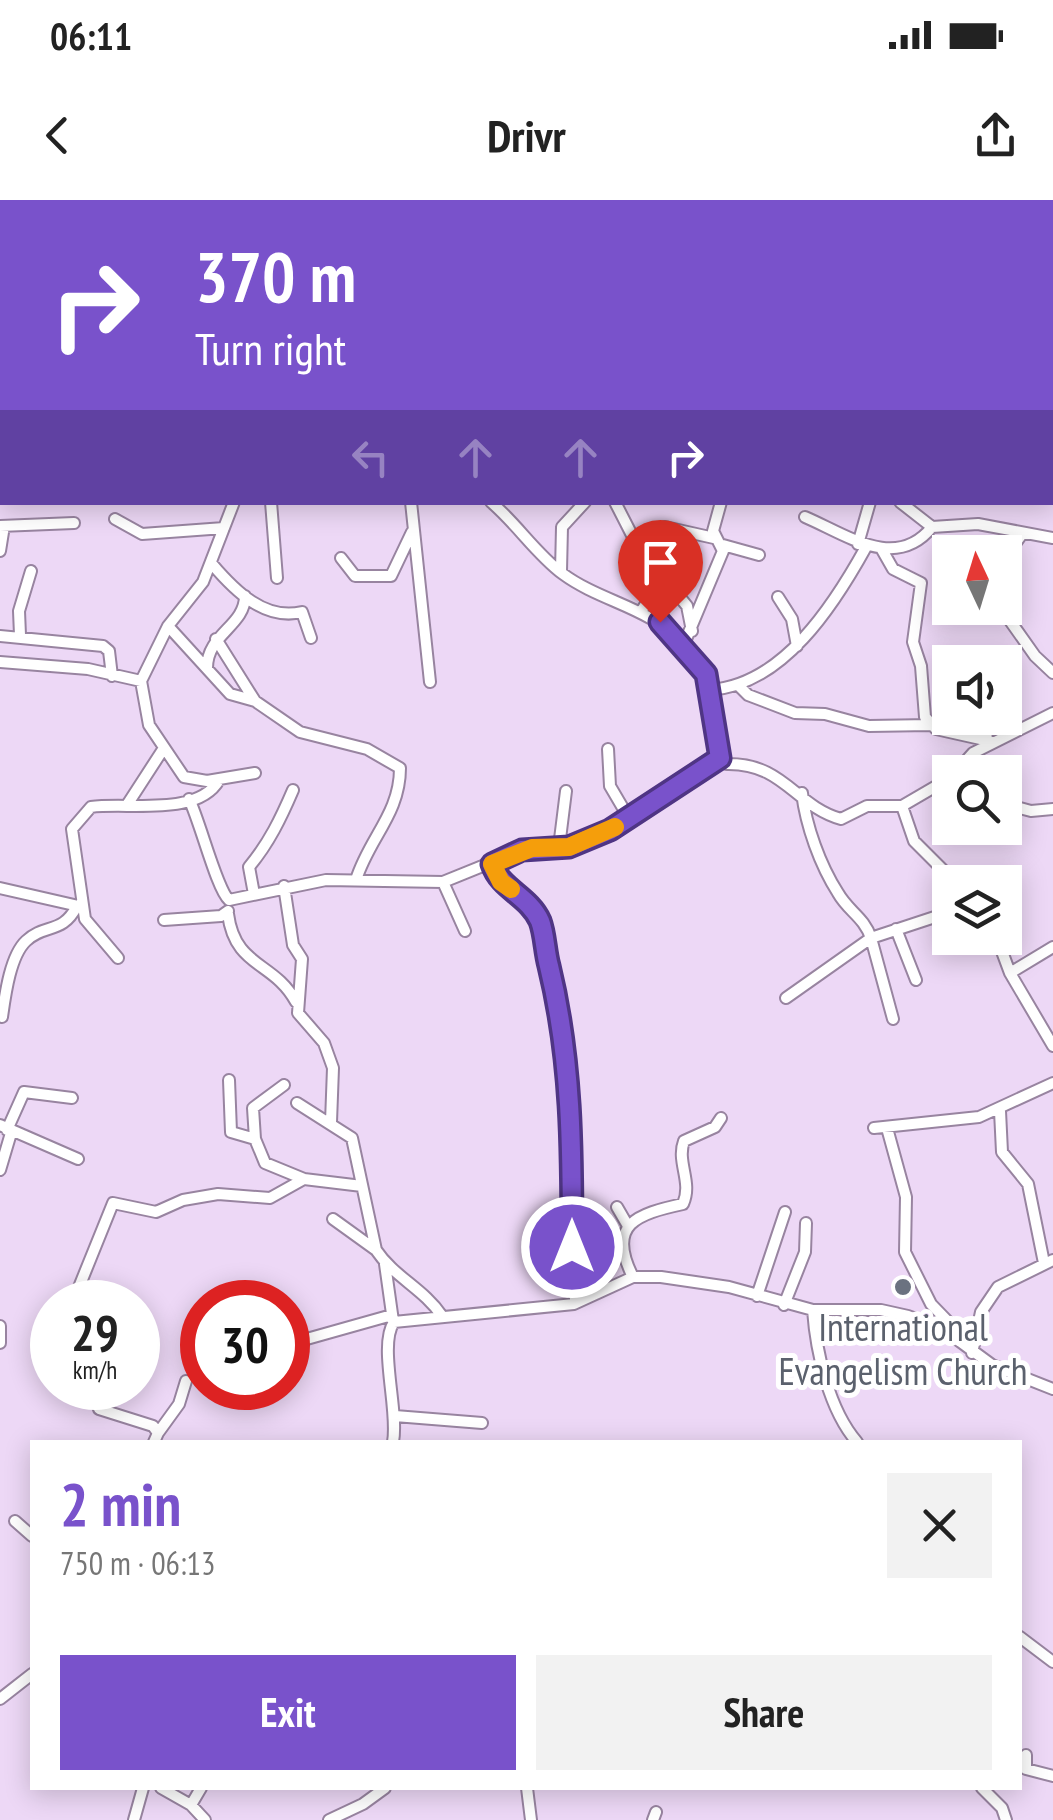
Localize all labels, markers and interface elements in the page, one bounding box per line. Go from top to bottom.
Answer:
text: 06:11 [50,11,132,60]
text: Drivr [487,106,566,164]
icon: back [30,108,85,163]
icon: share [968,108,1023,163]
text: 370 m [195,231,356,321]
icon: right [30,240,160,370]
text: Turn right [195,319,346,377]
icon: left [343,430,398,485]
icon: ahead [448,430,503,485]
icon: ahead [553,430,608,485]
icon: right [658,430,713,485]
pin [618,520,703,623]
icon: arrive [633,535,688,590]
north arrow [932,535,1022,625]
map controls [932,535,1022,955]
button: sound [932,645,1022,735]
button: search [932,755,1022,845]
button: layers [932,865,1022,955]
position arrow [520,1195,624,1299]
marker: International Evangelism Church [892,1276,914,1298]
speed limit sign: 30 [180,1280,310,1410]
text: 29 [71,1300,119,1365]
place label: International Evangelism Church [778,1302,1028,1395]
text: km/h [73,1354,117,1386]
text: 2 min [60,1465,181,1543]
button: close [887,1473,992,1578]
text: 750 m · 06:13 [60,1542,215,1584]
button: Exit [60,1655,516,1770]
button: Share [536,1655,992,1770]

